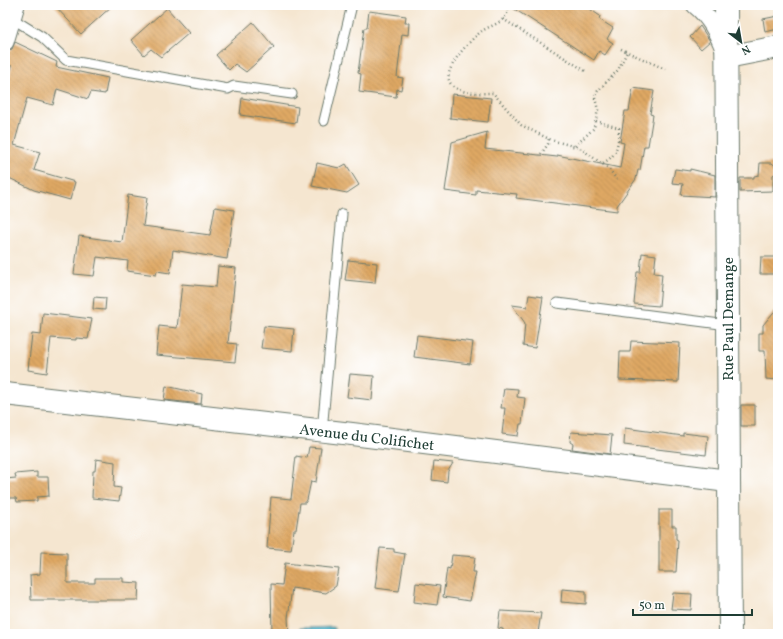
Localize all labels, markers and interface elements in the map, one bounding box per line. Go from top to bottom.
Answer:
north arrow [721,22,761,62]
text: N [738,41,753,58]
street label: Rue Paul Demange [719,257,740,381]
street label: Avenue du Colifichet [298,420,435,457]
scale bar [633,591,752,617]
text: 50 m [639,598,665,614]

